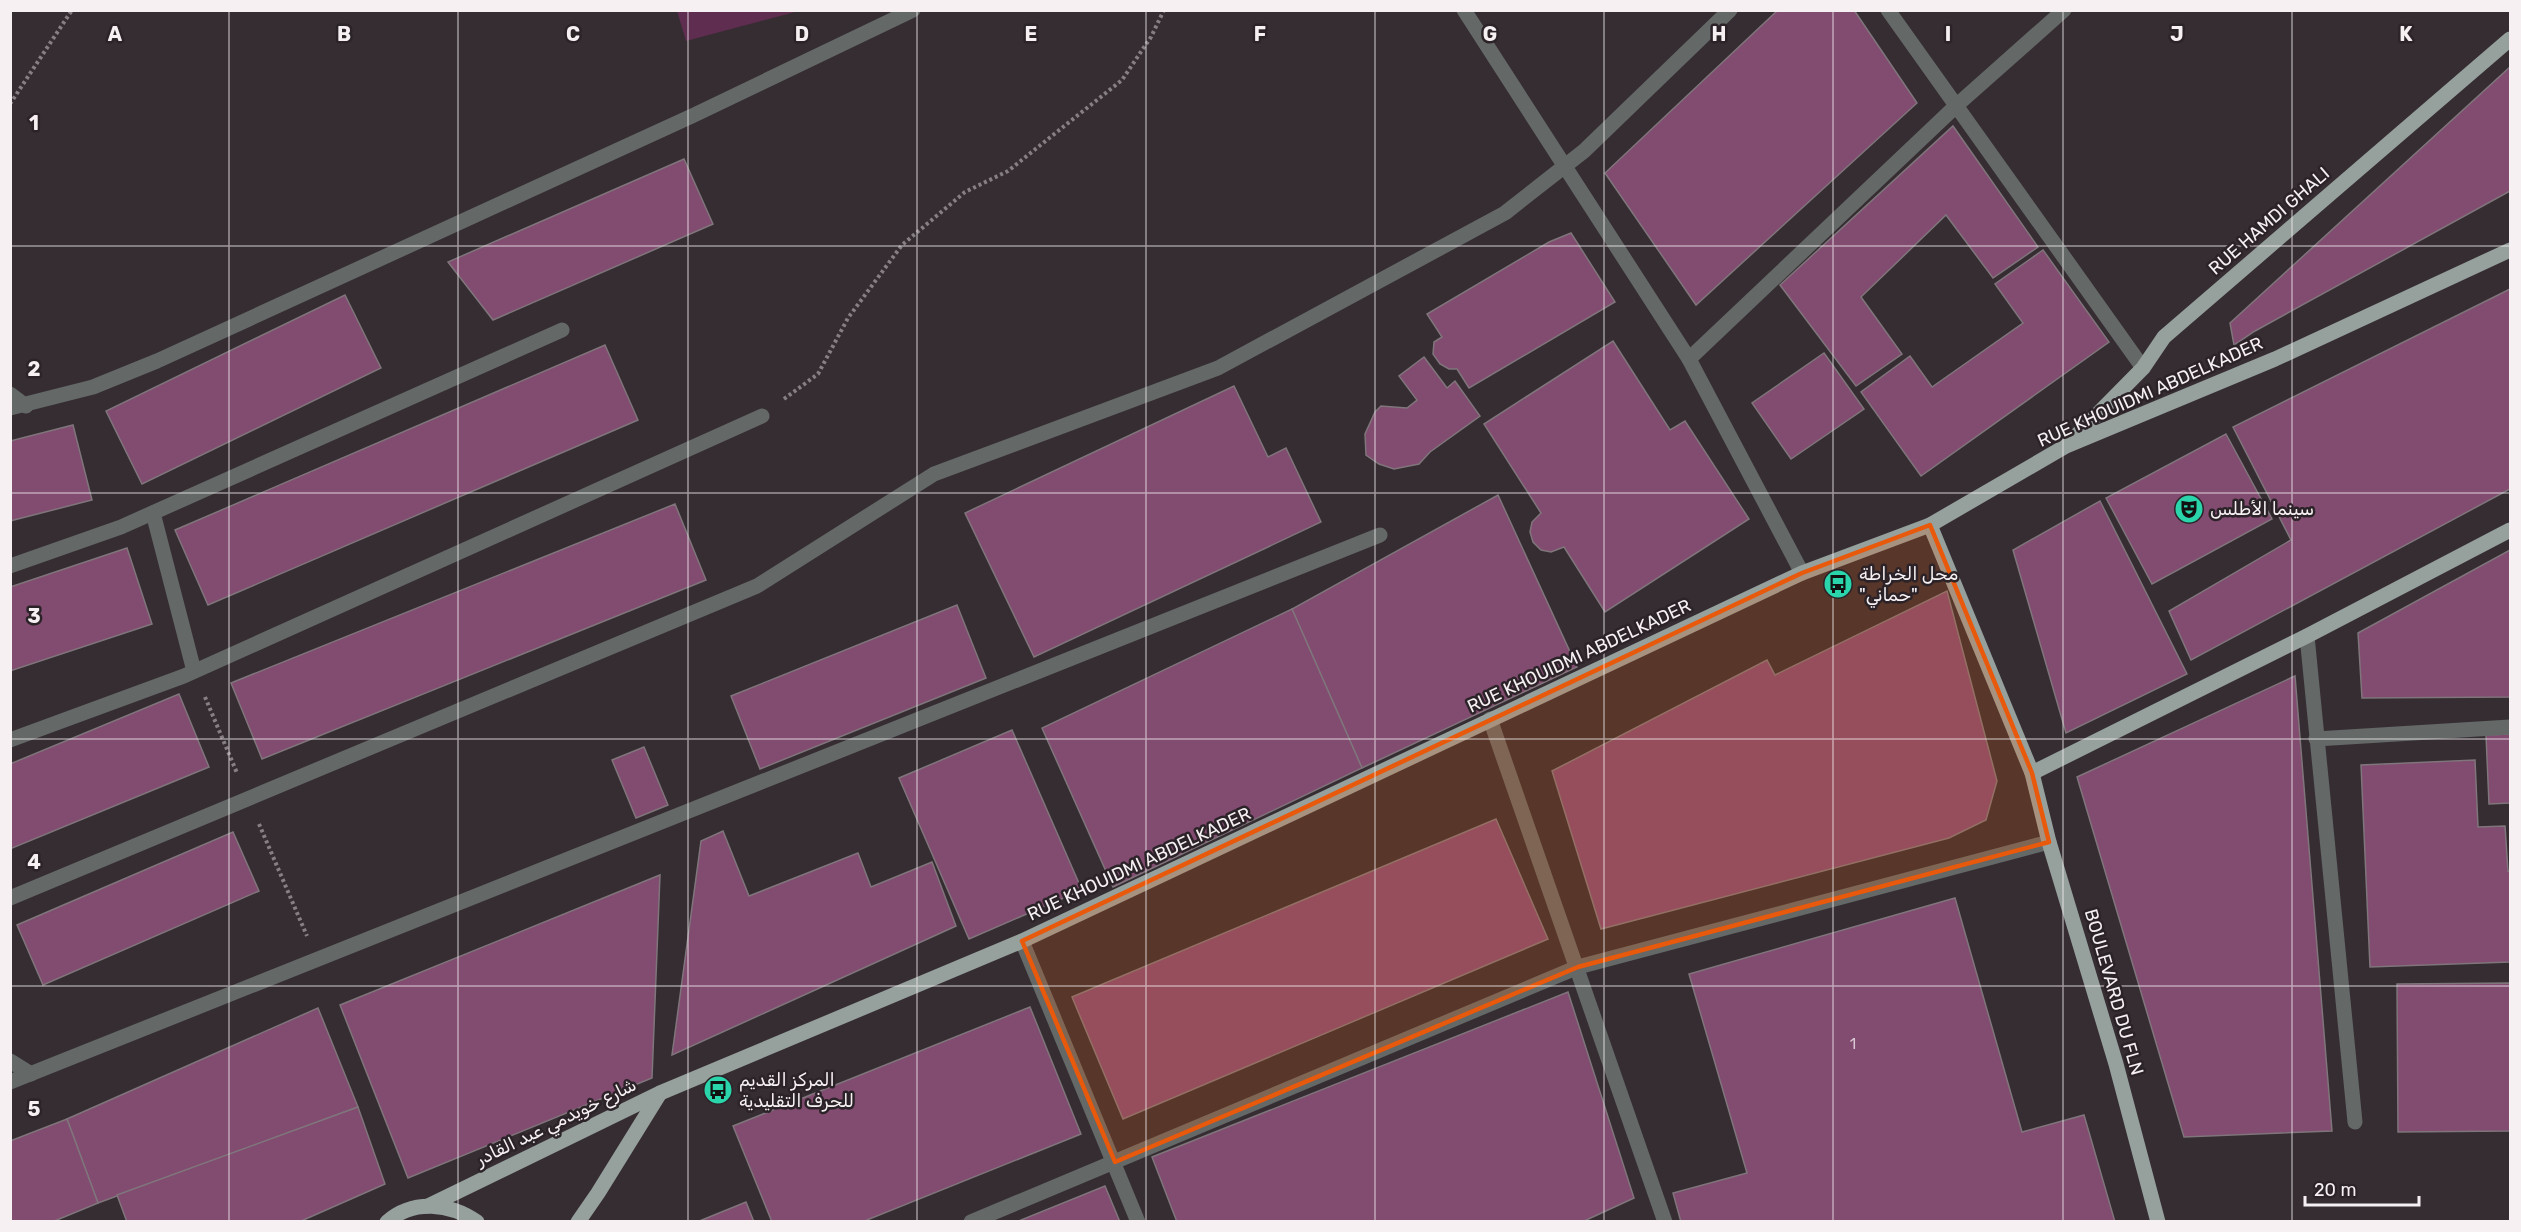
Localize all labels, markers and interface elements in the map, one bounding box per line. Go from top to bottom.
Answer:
text: A [108,22,123,46]
text: B [337,22,351,46]
text: C [566,22,580,46]
text: D [795,22,809,46]
text: E [1025,22,1037,46]
text: F [1254,22,1266,46]
text: G [1483,22,1497,46]
text: H [1712,22,1726,46]
text: I [1945,22,1951,46]
text: J [2170,22,2184,46]
text: K [2399,22,2413,46]
text: 1 [29,111,39,135]
street label: RUE HAMDI GHALI [2204,163,2334,279]
street label: RUE KHOUIDMI ABDELKADER [2034,332,2266,452]
text: 2 [28,357,41,381]
theatre icon: سينما الأطلس [2173,493,2205,525]
place label: سينما الأطلس [2210,498,2314,520]
place label: محل الخراطة "حماني" [1859,563,1958,608]
bus stop icon: محل الخراطة "حماني" [1822,568,1854,600]
street label: RUE KHOUIDMI ABDELKADER [1464,594,1694,718]
text: 3 [27,604,41,628]
street label: RUE KHOUIDMI ABDELKADER [1024,802,1254,926]
text: 4 [27,850,41,874]
street label: BOULEVARD DU FLN [2080,906,2148,1078]
house number: 1 [1850,1035,1856,1053]
place label: المركز القديم للحرف التقليدية [739,1069,854,1112]
street label: شارع خويدمي عبد القادر [471,1074,641,1173]
bus stop icon: المركز القديم للحرف التقليدية [702,1074,734,1106]
text: 5 [28,1097,41,1121]
scale bar [2305,1169,2419,1207]
text: 20 m [2314,1179,2356,1201]

